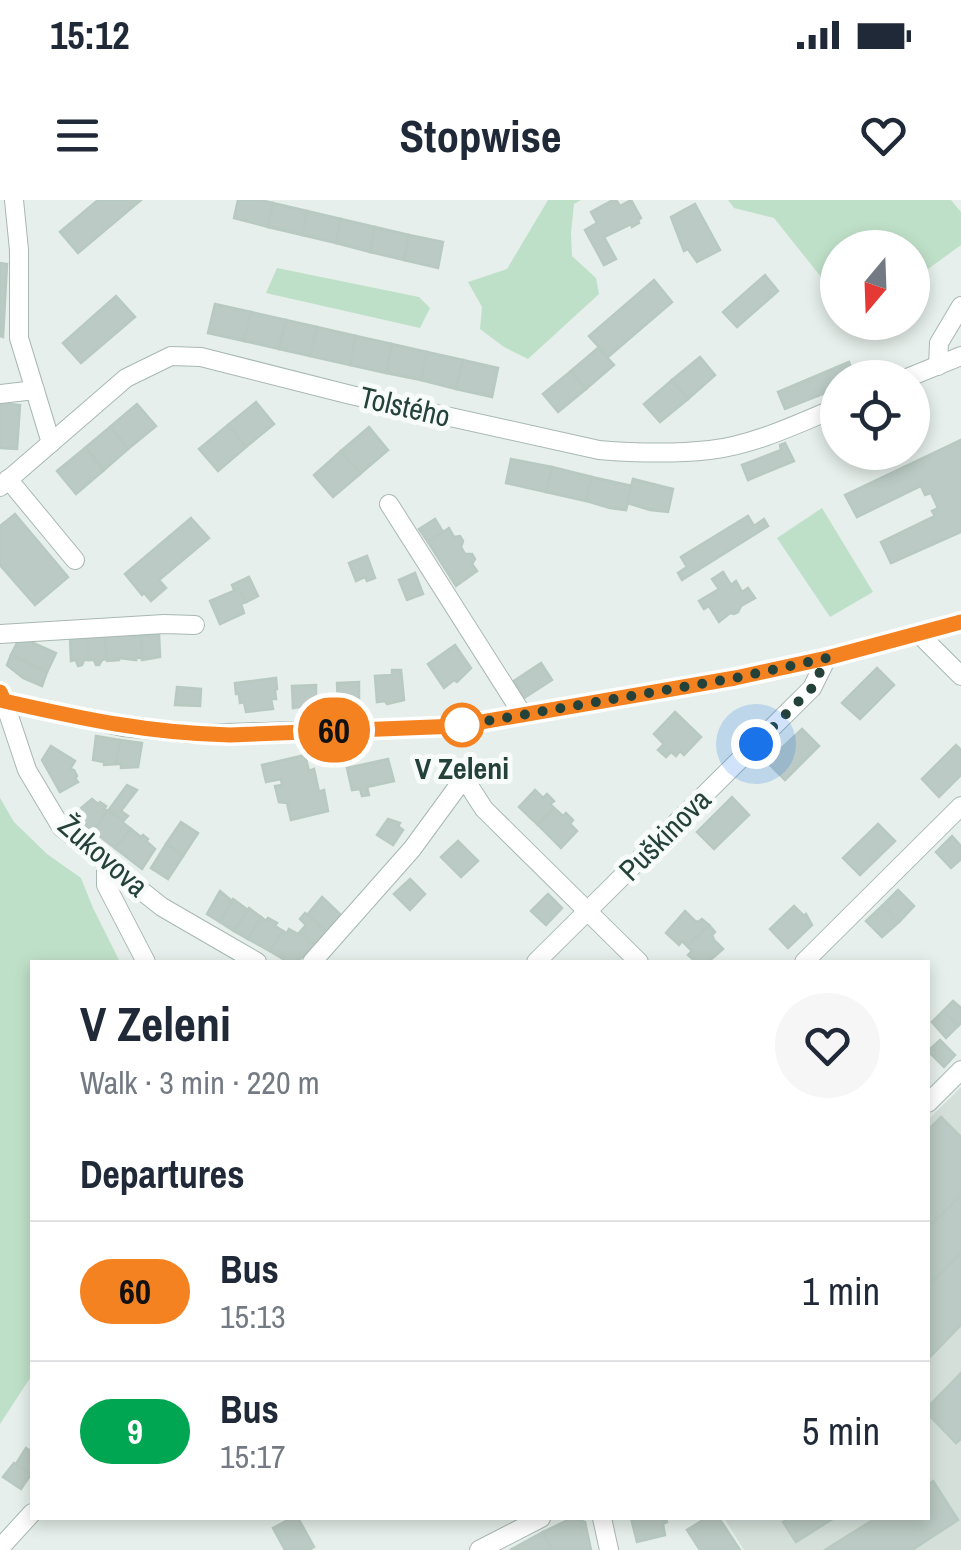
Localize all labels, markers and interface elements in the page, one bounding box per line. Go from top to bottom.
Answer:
text: 15:12 [50,10,130,61]
text: Stopwise [399,105,562,166]
icon: menu [50,108,105,163]
icon: heart [856,108,911,163]
north arrow [820,230,930,340]
map controls [820,230,930,470]
button: locate [820,360,930,470]
street label: Tolstého [356,376,454,436]
line badge: 60 [289,698,379,762]
marker: V Zeleni [441,704,483,746]
text: 60 [318,707,350,754]
your location [731,719,781,769]
place label: V Zeleni [415,748,509,788]
street label: Puškinova [610,779,719,889]
street label: Žukovova [50,805,157,906]
text: V Zeleni [80,991,231,1056]
button: heart [775,993,880,1098]
text: Walk · 3 min · 220 m [80,1061,320,1104]
text: Departures [80,1149,245,1200]
text: Bus [220,1244,279,1295]
text: 1 min [802,1266,880,1317]
text: 60 [119,1268,151,1315]
text: 15:13 [220,1295,286,1338]
text: Bus [220,1384,279,1435]
text: 5 min [802,1406,880,1457]
text: 9 [127,1408,143,1455]
text: 15:17 [220,1435,286,1478]

